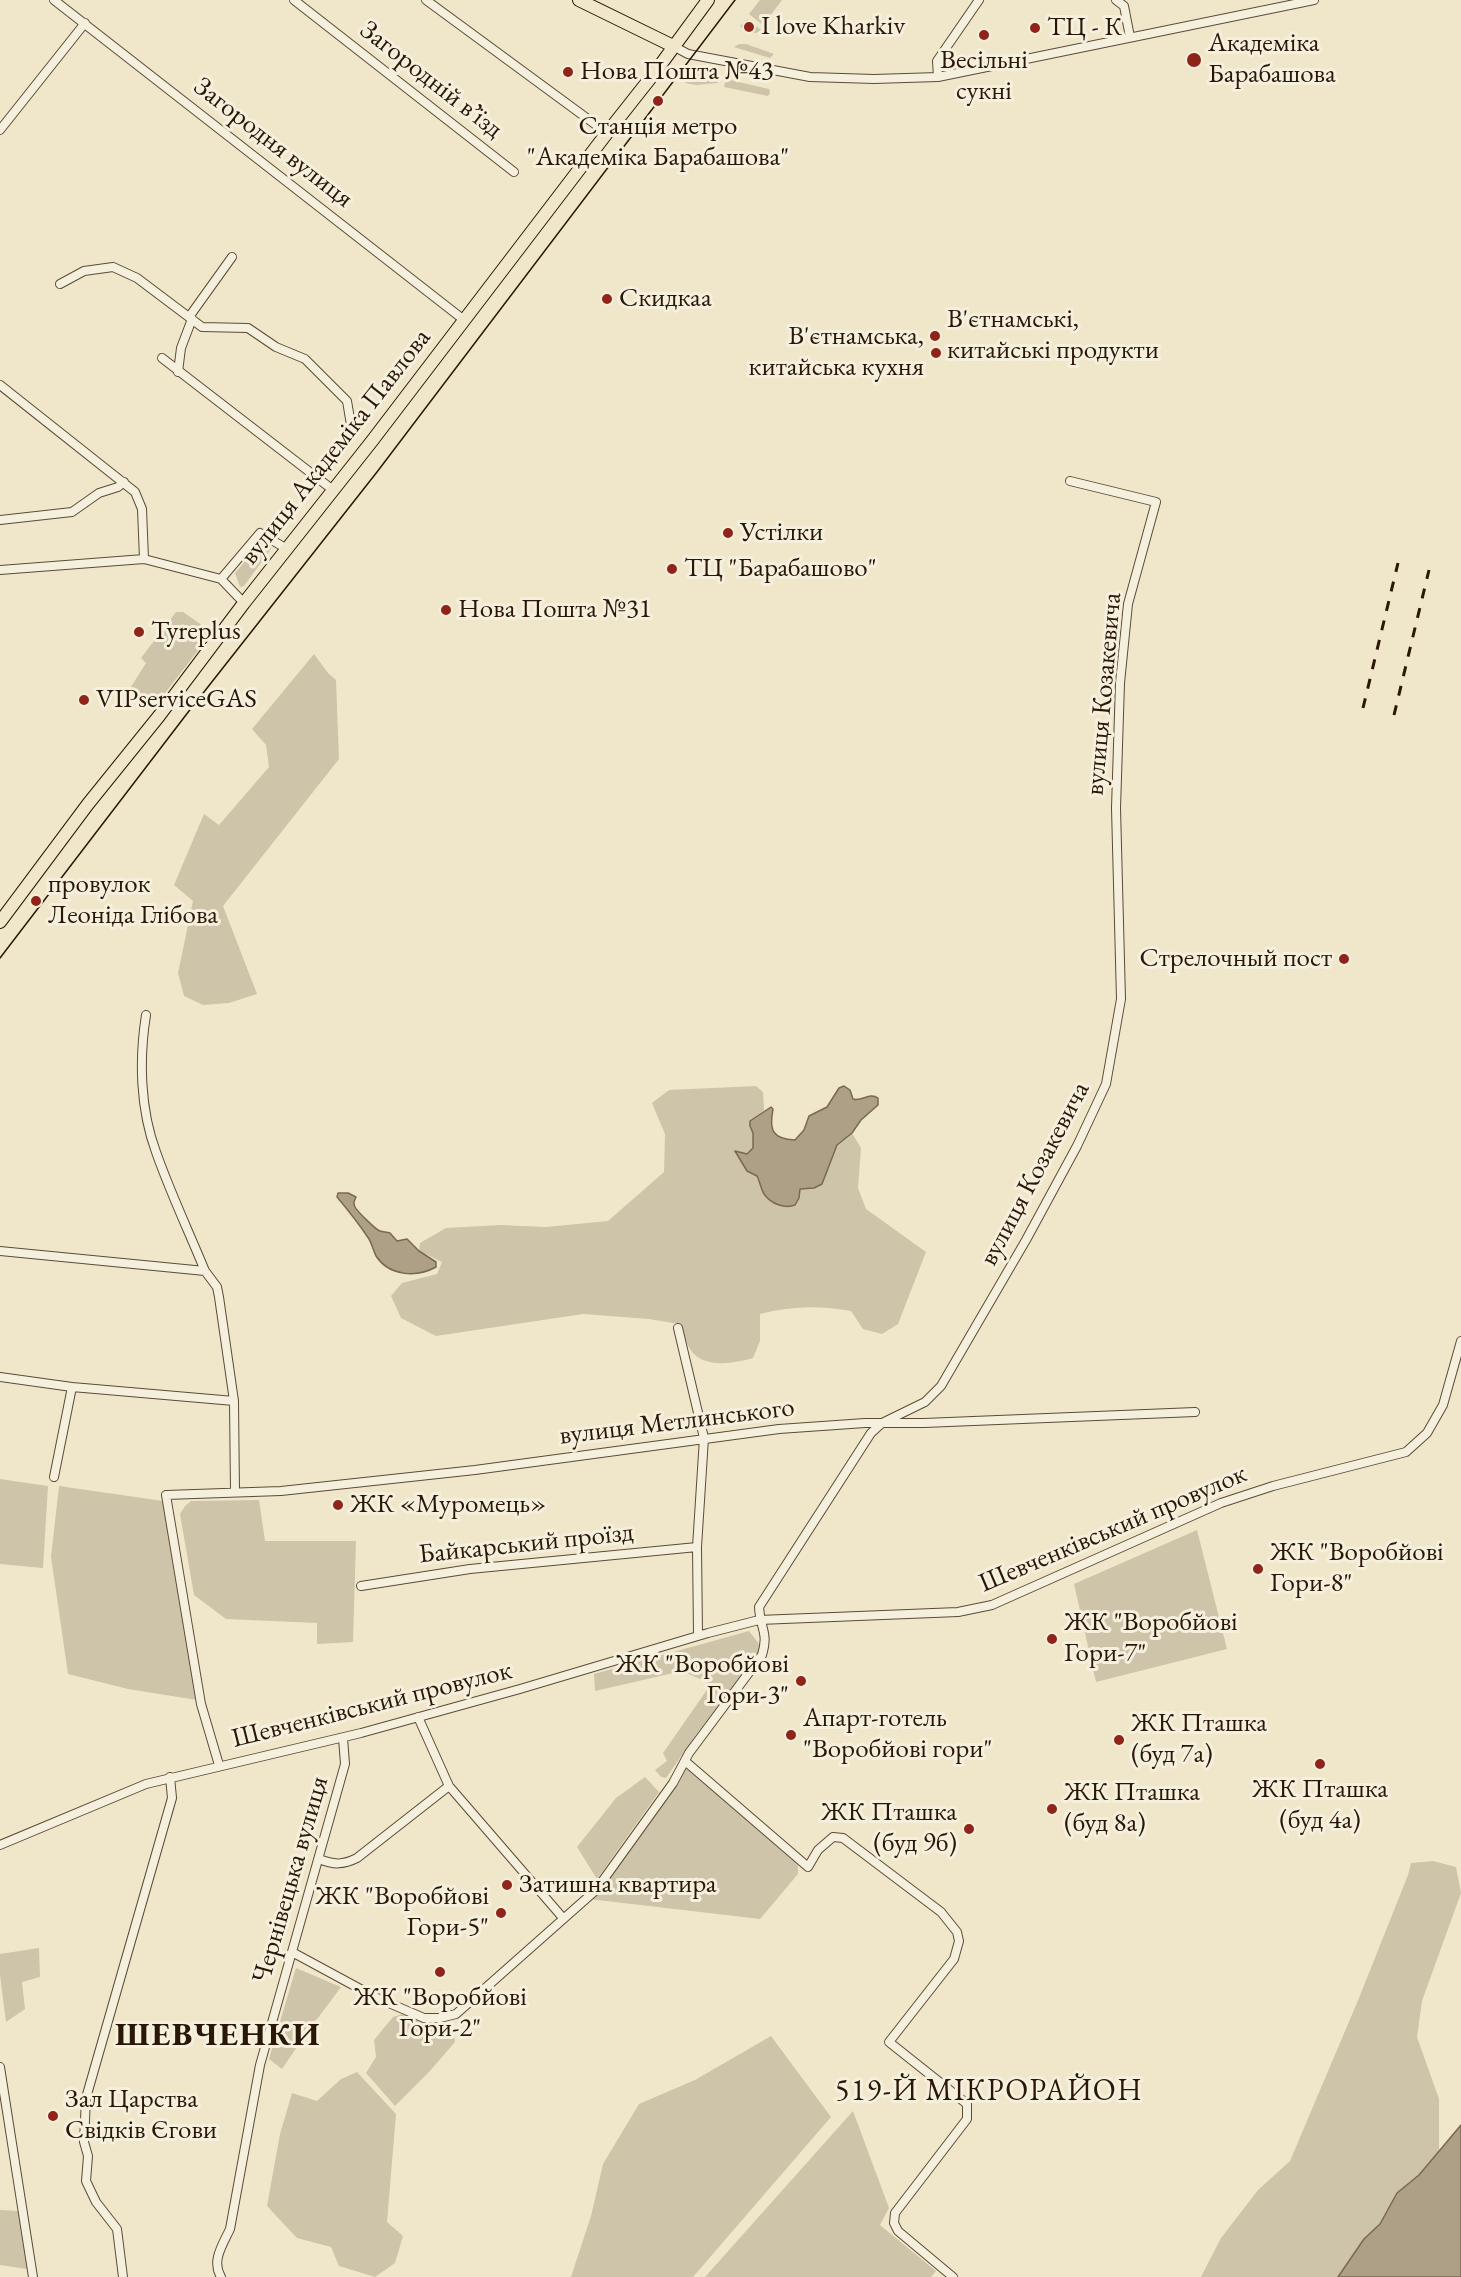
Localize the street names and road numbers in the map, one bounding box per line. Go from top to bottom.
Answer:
street label: Загородній вʼїзд [353,14,509,146]
street label: Загородня вулиця [187,71,359,215]
street label: вулиця Академіка Павлова [234,323,438,571]
street label: вулиця Козакевича [1079,591,1129,797]
street label: вулиця Козакевича [973,1077,1097,1271]
street label: вулиця Метлинського [558,1392,796,1452]
street label: Шевченківський провулок [974,1458,1252,1600]
street label: Байкарський проїзд [417,1517,635,1571]
street label: Шевченківський провулок [229,1654,515,1756]
street label: Чернівецька вулиця [246,1773,336,1987]

